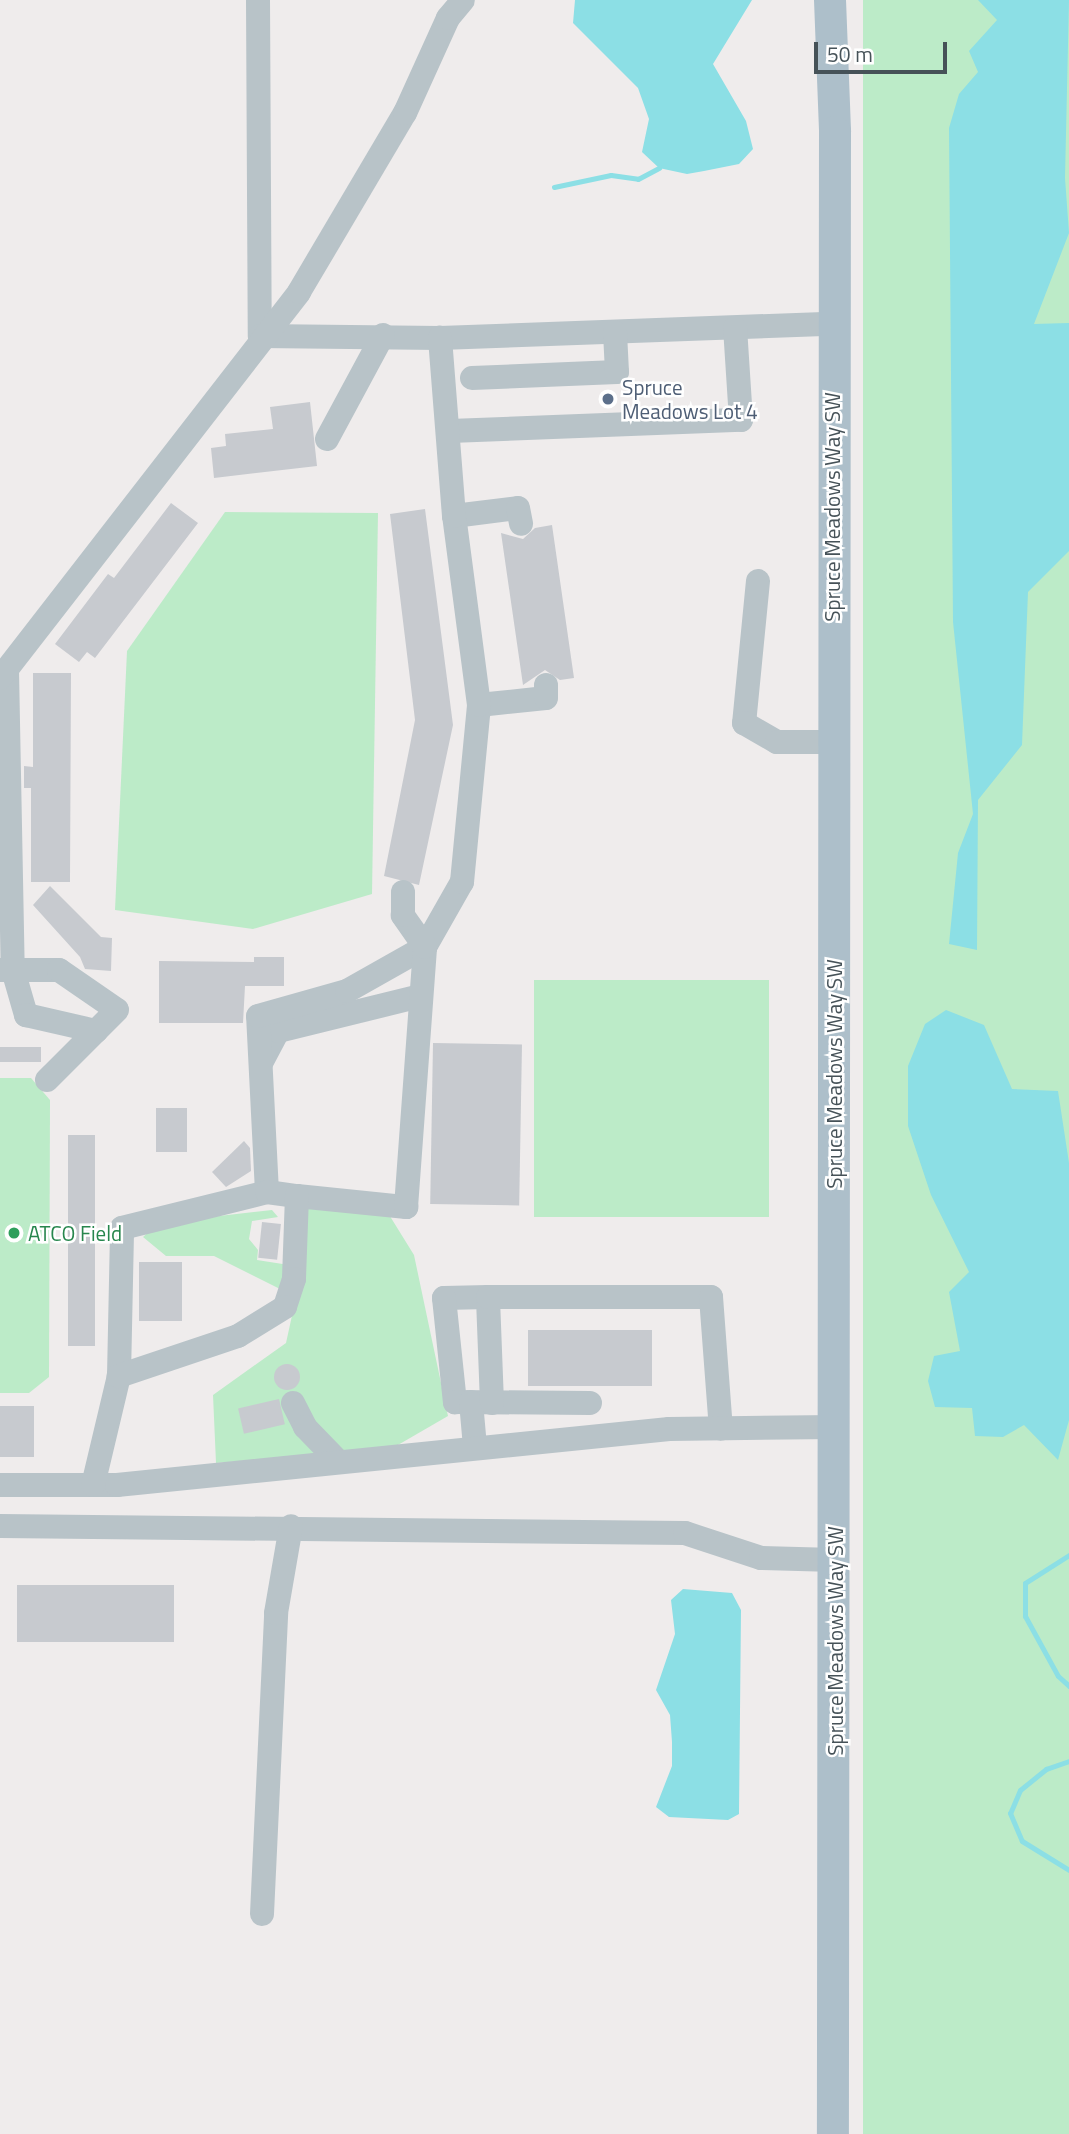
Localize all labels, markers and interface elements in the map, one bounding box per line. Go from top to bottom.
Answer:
scale bar [817,28,950,72]
text: 50 m [827,38,873,70]
place label: Spruce Meadows Lot 4 [622,374,758,424]
marker: Spruce Meadows Lot 4 [600,391,616,407]
street label: Spruce Meadows Way SW [819,392,845,622]
street label: Spruce Meadows Way SW [821,959,847,1189]
place label: ATCO Field [28,1220,122,1246]
marker: ATCO Field [6,1225,22,1241]
street label: Spruce Meadows Way SW [822,1526,848,1756]

